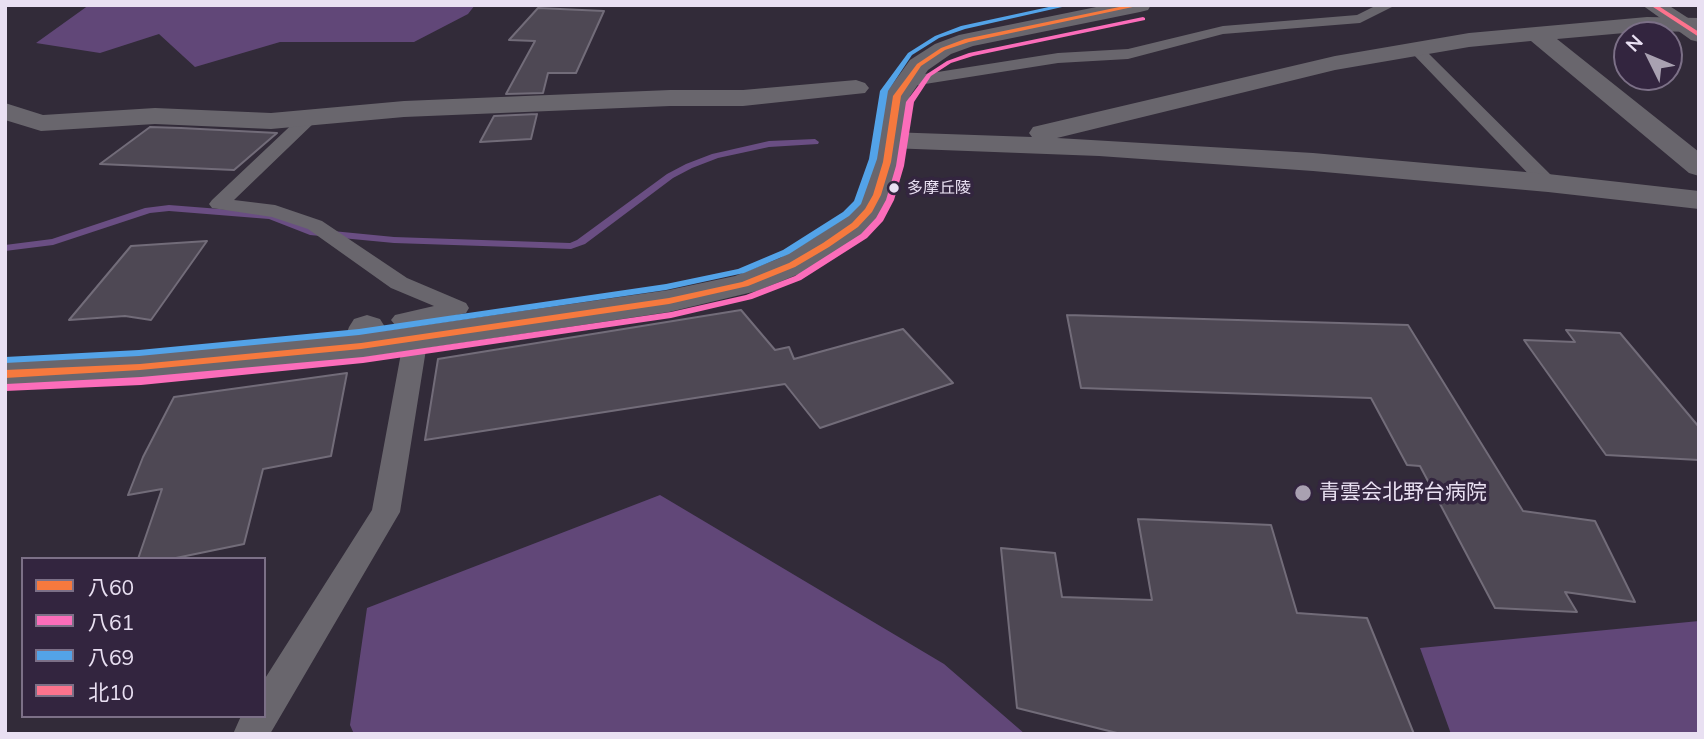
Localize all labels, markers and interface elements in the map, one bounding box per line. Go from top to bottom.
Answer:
north arrow [1613,21,1683,91]
text: N [1620,30,1648,56]
place label: 多摩丘陵 [907,178,971,198]
marker: 多摩丘陵 [887,181,901,195]
place label: 青雲会北野台病院 [1319,480,1487,506]
marker: 青雲会北野台病院 [1293,483,1313,503]
legend [21,557,266,718]
text: 八60 [88,574,134,600]
text: 八61 [88,609,134,635]
text: 八69 [88,644,134,670]
text: 北10 [88,679,134,705]

